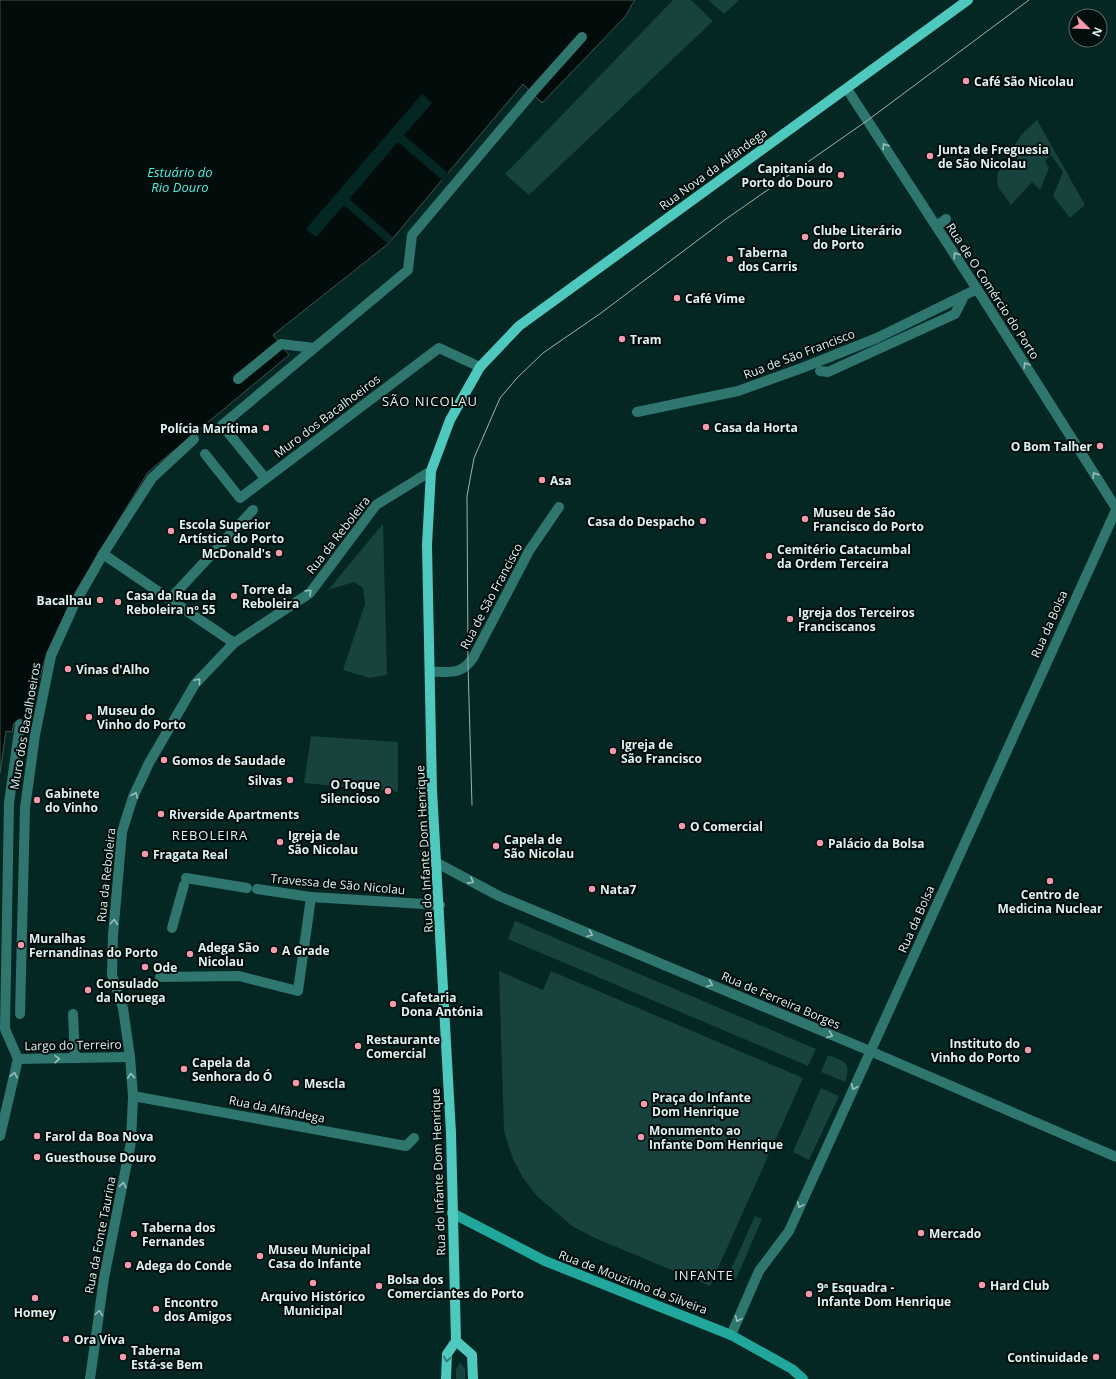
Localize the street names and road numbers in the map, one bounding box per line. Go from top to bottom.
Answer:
street label: Rua Nova da Alfândega [656,124,770,214]
street label: Rua de O Comércio do Porto [942,220,1044,362]
street label: Rua de São Francisco [741,325,857,383]
street label: Muro dos Bacalhoeiros [270,370,384,462]
street label: Rua da Reboleira [302,492,374,578]
street label: Rua de São Francisco [456,540,526,652]
street label: Rua da Bolsa [1027,588,1071,660]
street label: Muro dos Bacalhoeiros [5,661,45,791]
street label: Rua do Infante Dom Henrique [411,765,437,933]
street label: Rua da Reboleira [93,827,119,923]
street label: Travessa de São Nicolau [270,870,406,898]
street label: Rua da Bolsa [894,883,938,955]
street label: Rua de Ferreira Borges [719,967,843,1033]
street label: Largo do Terreiro [24,1036,122,1054]
street label: Rua do Infante Dom Henrique [427,1088,449,1256]
street label: Rua da Alfândega [227,1091,327,1127]
street label: Rua da Fonte Taurina [80,1175,120,1295]
street label: Rua de Mouzinho da Silveira [556,1246,710,1318]

